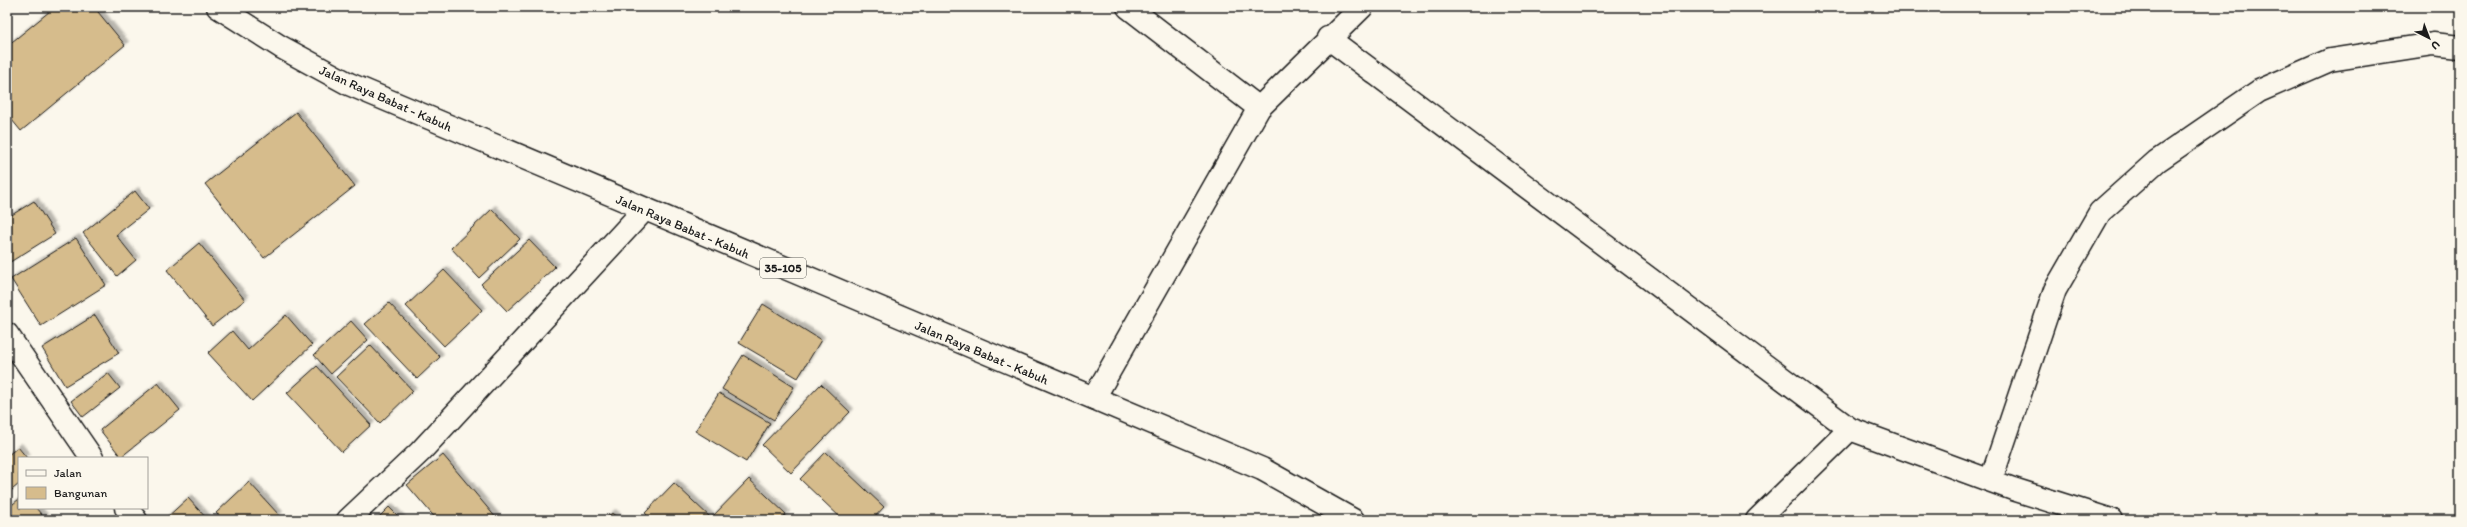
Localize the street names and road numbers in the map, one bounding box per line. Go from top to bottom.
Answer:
street label: Jalan Raya Babat - Kabuh [317,62,455,135]
street label: Jalan Raya Babat - Kabuh [614,191,752,261]
road number: 35-105 [760,258,806,278]
street label: Jalan Raya Babat - Kabuh [913,317,1051,387]

